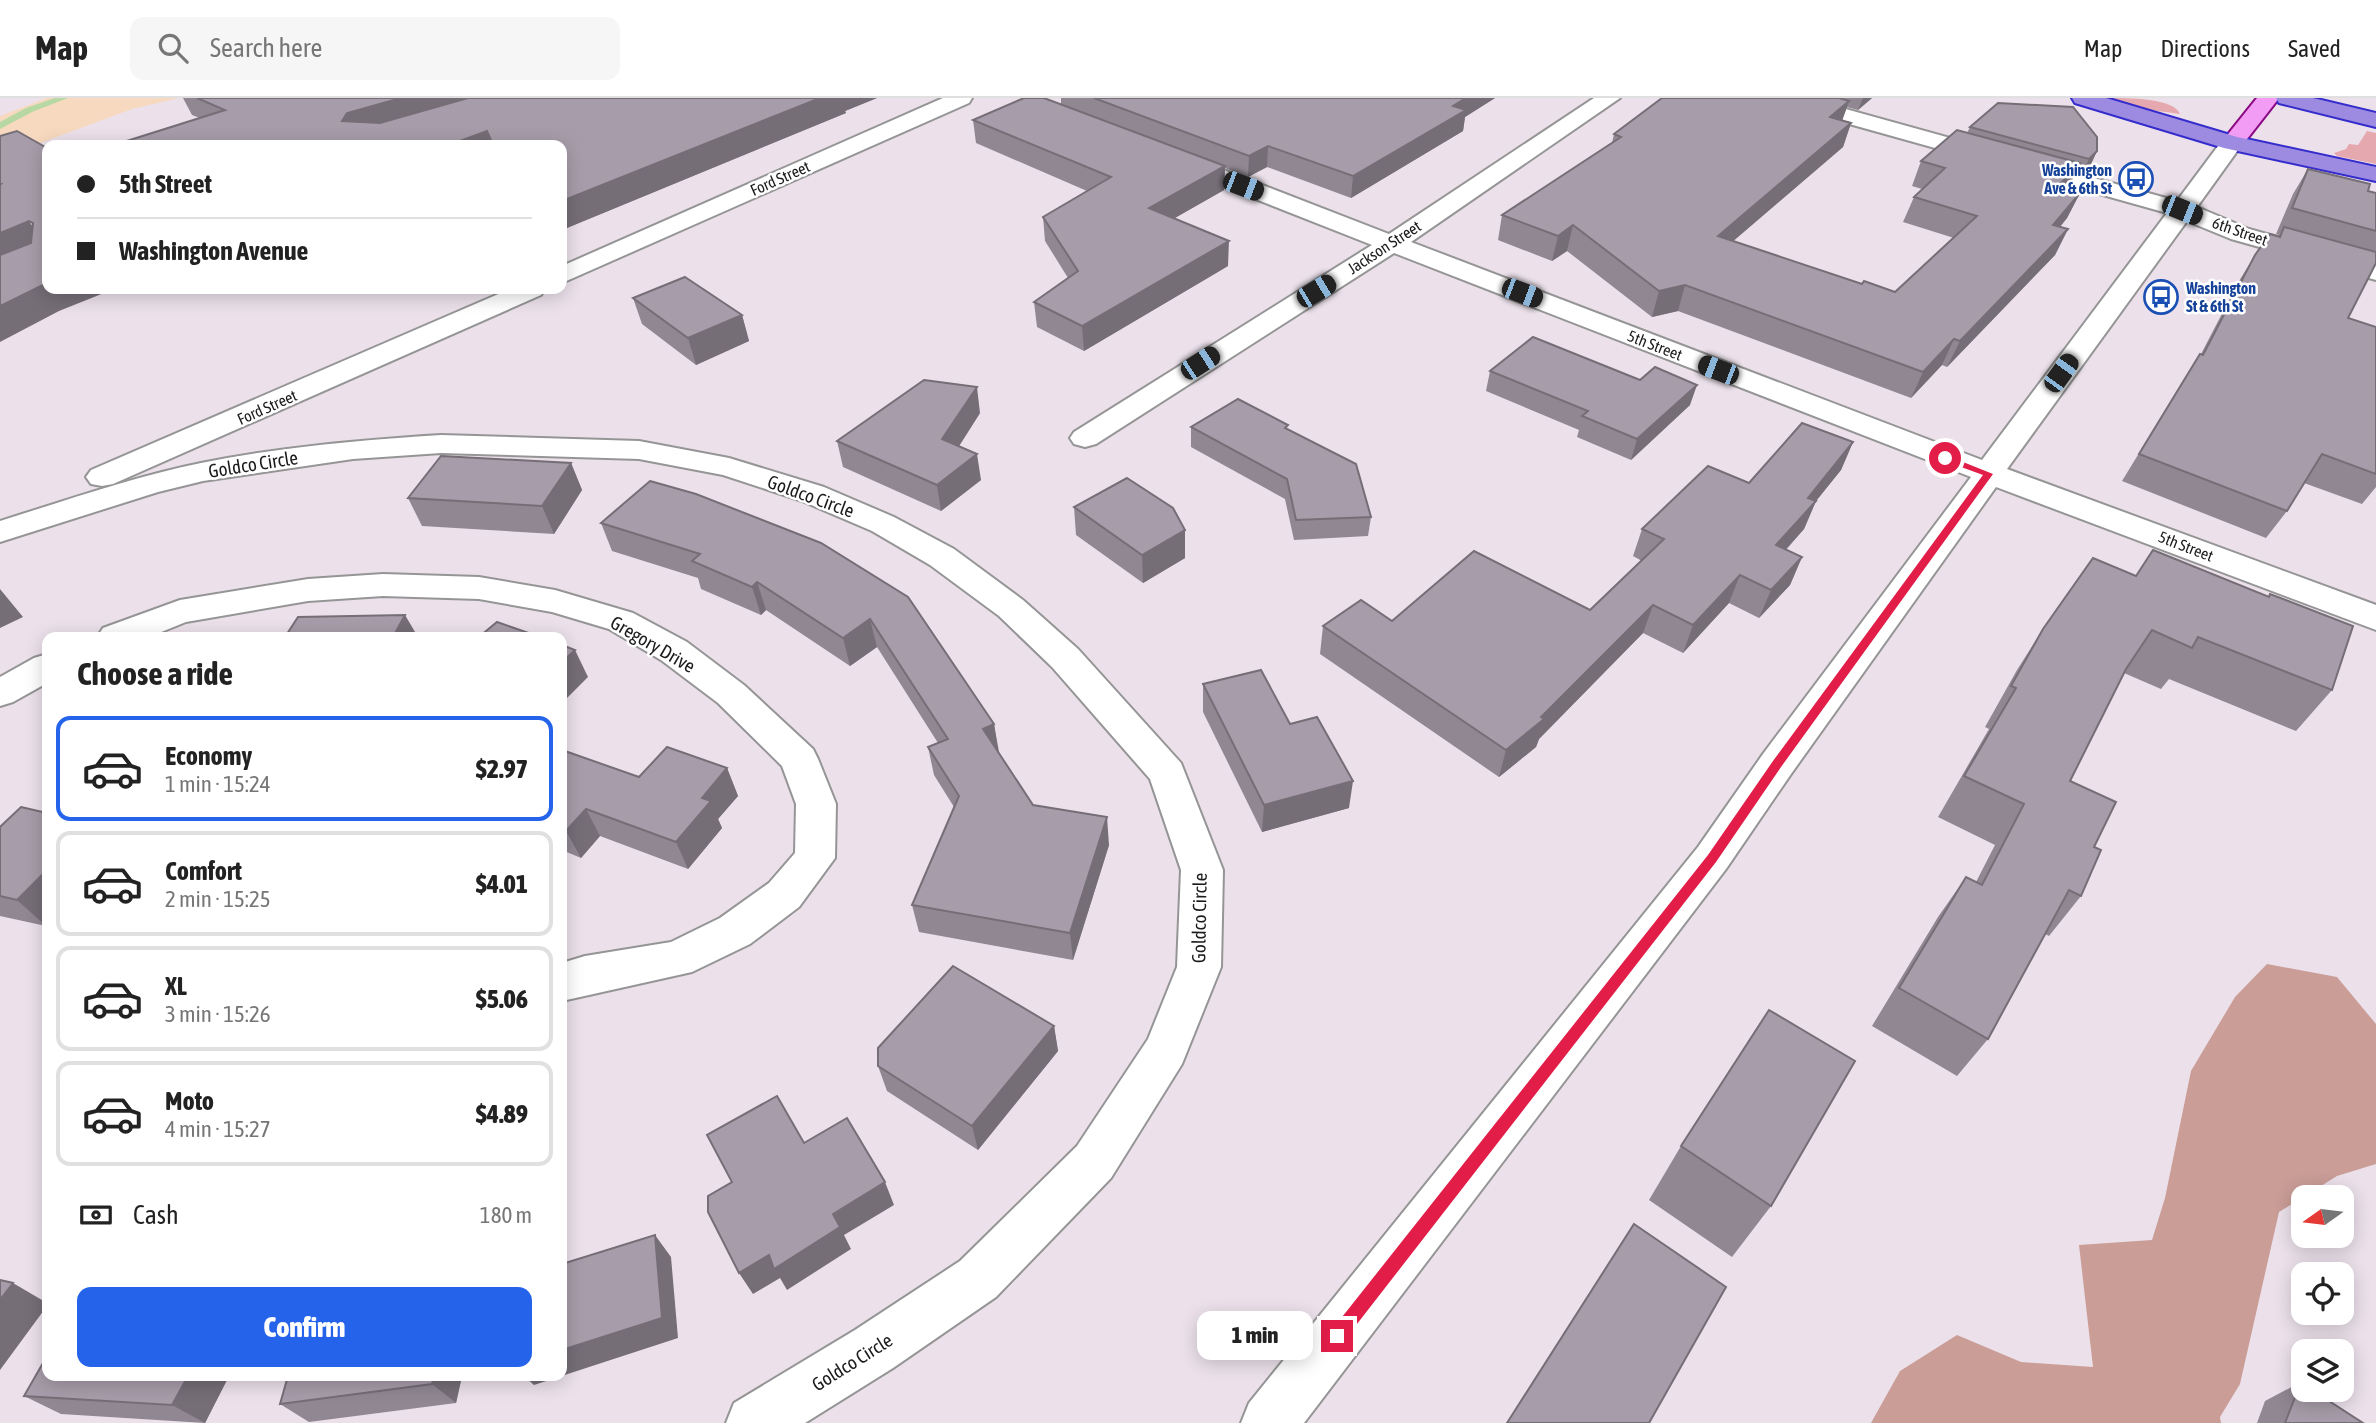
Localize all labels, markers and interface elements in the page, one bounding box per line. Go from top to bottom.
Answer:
search box [130,17,620,80]
text: Map [35,29,88,67]
icon: search [154,29,192,67]
text: Search here [210,33,322,63]
text: Map [2084,35,2122,62]
text: Directions [2160,35,2250,62]
text: Saved [2288,35,2341,62]
street label: Ford Street [747,157,813,199]
bus stop icon: Washington Ave & 6th St [2117,160,2155,198]
place label: Washington Ave & 6th St [2041,161,2112,197]
text: 5th Street [119,169,212,199]
car [1220,169,1267,203]
car [2159,192,2206,228]
street label: 6th Street [2210,213,2270,249]
street label: Jackson Street [1344,216,1424,277]
text: Washington Avenue [119,236,308,266]
car [1293,271,1340,311]
car [1499,276,1546,310]
bus stop icon: Washington St & 6th St [2142,278,2180,316]
place label: Washington St & 6th St [2185,279,2256,315]
street label: 5th Street [1625,326,1685,364]
car [1177,343,1224,383]
car [2041,350,2082,396]
car [1695,353,1742,387]
street label: Ford Street [234,386,300,428]
route start [1929,442,1961,474]
street label: Goldco Circle [207,446,299,482]
street label: Goldco Circle [765,470,857,522]
street label: 5th Street [2156,527,2216,565]
street label: Gregory Drive [607,611,699,677]
text: Choose a ride [77,655,233,692]
icon: car [81,737,144,800]
text: Economy [165,741,252,771]
text: $2.97 [476,754,528,784]
text: 1 min · 15:24 [165,771,271,797]
icon: car [81,852,144,915]
text: Comfort [165,856,242,886]
text: $4.01 [476,869,528,899]
street label: Goldco Circle [1187,873,1211,963]
text: 2 min · 15:25 [165,886,271,912]
icon: car [81,967,144,1030]
text: XL [165,971,187,1001]
text: $5.06 [476,984,528,1014]
text: 3 min · 15:26 [165,1001,271,1027]
icon: car [81,1082,144,1145]
text: Moto [165,1086,214,1116]
text: $4.89 [476,1099,528,1129]
text: 4 min · 15:27 [165,1116,271,1142]
north arrow [2291,1185,2354,1248]
map controls [2291,1185,2354,1402]
icon: cash [77,1196,115,1234]
text: Cash [133,1200,179,1230]
text: 180 m [480,1202,532,1228]
button: locate [2291,1262,2354,1325]
button: Confirm [77,1287,532,1367]
callout: 1 min [1197,1312,1312,1360]
route end [1321,1320,1353,1352]
text: 1 min [1232,1322,1278,1348]
street label: Goldco Circle [808,1329,896,1395]
button: layers [2291,1339,2354,1402]

